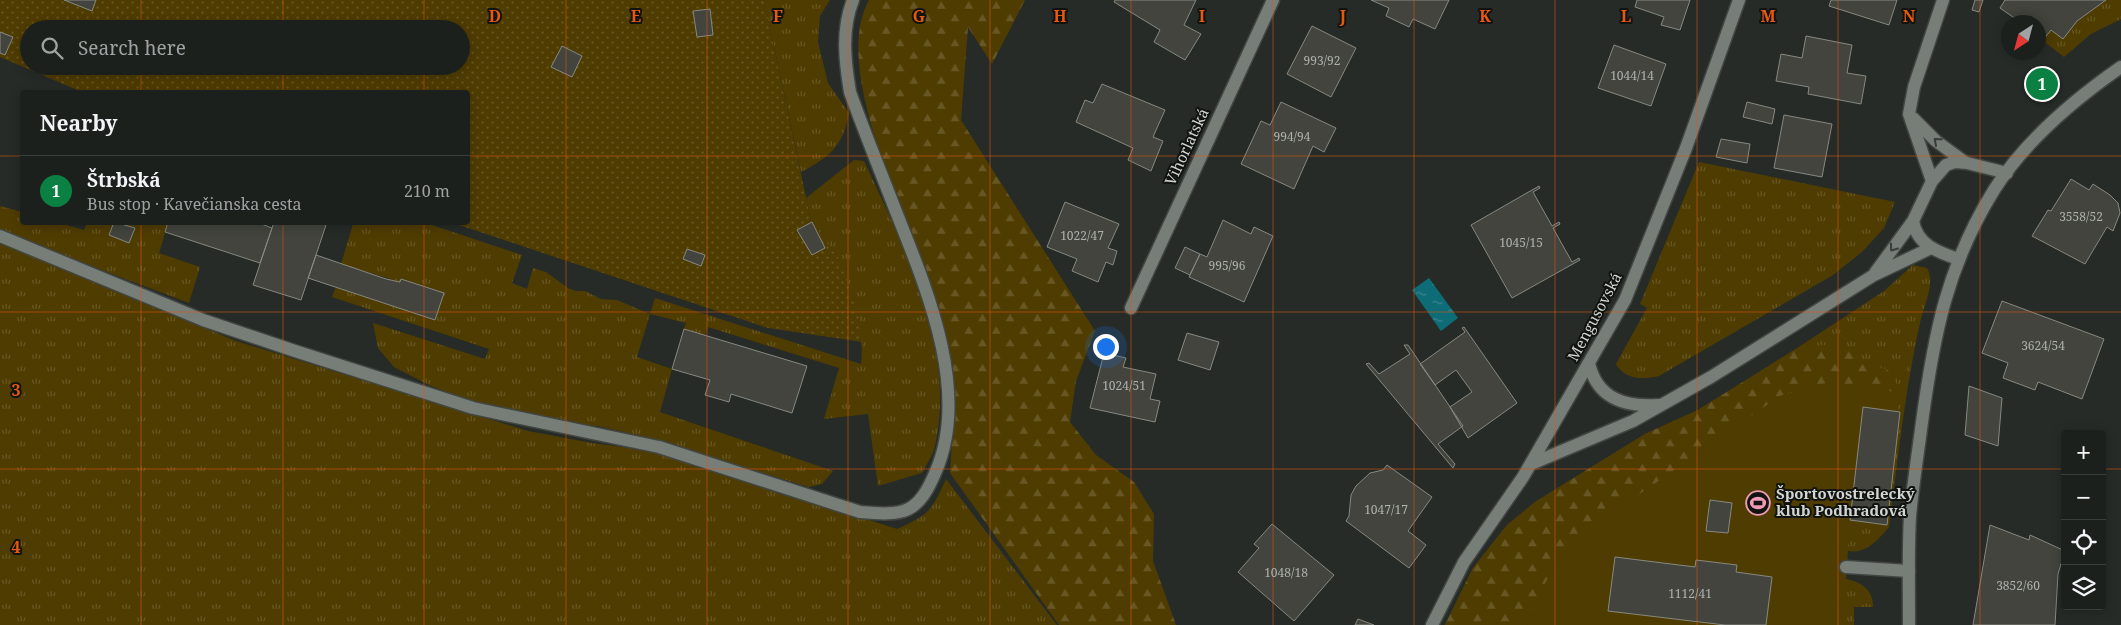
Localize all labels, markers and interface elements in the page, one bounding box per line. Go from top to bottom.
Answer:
text: D [489,5,501,27]
text: E [631,5,641,27]
text: F [773,5,783,27]
text: G [913,5,925,27]
text: H [1053,5,1067,27]
text: I [1199,5,1205,27]
text: J [1339,5,1347,27]
text: K [1479,5,1491,27]
text: L [1621,5,1631,27]
text: M [1760,5,1776,27]
text: N [1903,5,1916,27]
north arrow [2001,15,2046,60]
search box [20,20,470,75]
icon: search [38,34,66,62]
text: Search here [78,35,186,61]
house number: 993/92 [1304,52,1341,69]
pin: 1 [2026,65,2058,103]
house number: 1044/14 [1610,67,1654,84]
street label: Vihorlatská [1160,105,1213,188]
text: Nearby [40,109,118,137]
house number: 994/94 [1274,128,1311,145]
one-way arrow [1933,138,1942,147]
text: Štrbská [87,167,161,193]
text: 1 [51,180,61,202]
text: 210 m [404,180,450,202]
text: Bus stop · Kavečianska cesta [87,193,302,215]
house number: 3558/52 [2059,208,2103,225]
house number: 1022/47 [1060,227,1104,244]
house number: 1045/15 [1499,234,1543,251]
one-way arrow [1890,242,1899,252]
house number: 995/96 [1209,257,1246,274]
street label: Mengusovská [1562,269,1626,364]
your location [1093,334,1119,360]
house number: 3624/54 [2021,337,2065,354]
house number: 1024/51 [1102,377,1146,394]
text: 3 [11,379,21,401]
map controls [2061,430,2106,610]
button: + [2061,430,2106,475]
button: − [2061,475,2106,520]
place label: Športovostrelecký klub Podhradová [1776,483,1915,520]
sports icon: Športovostrelecký klub Podhradová [1745,490,1771,516]
house number: 1047/17 [1364,501,1408,518]
button: locate [2061,520,2106,565]
text: 4 [11,536,21,558]
house number: 1048/18 [1264,564,1308,581]
button: layers [2061,565,2106,610]
house number: 3852/60 [1996,577,2040,594]
house number: 1112/41 [1668,585,1712,602]

